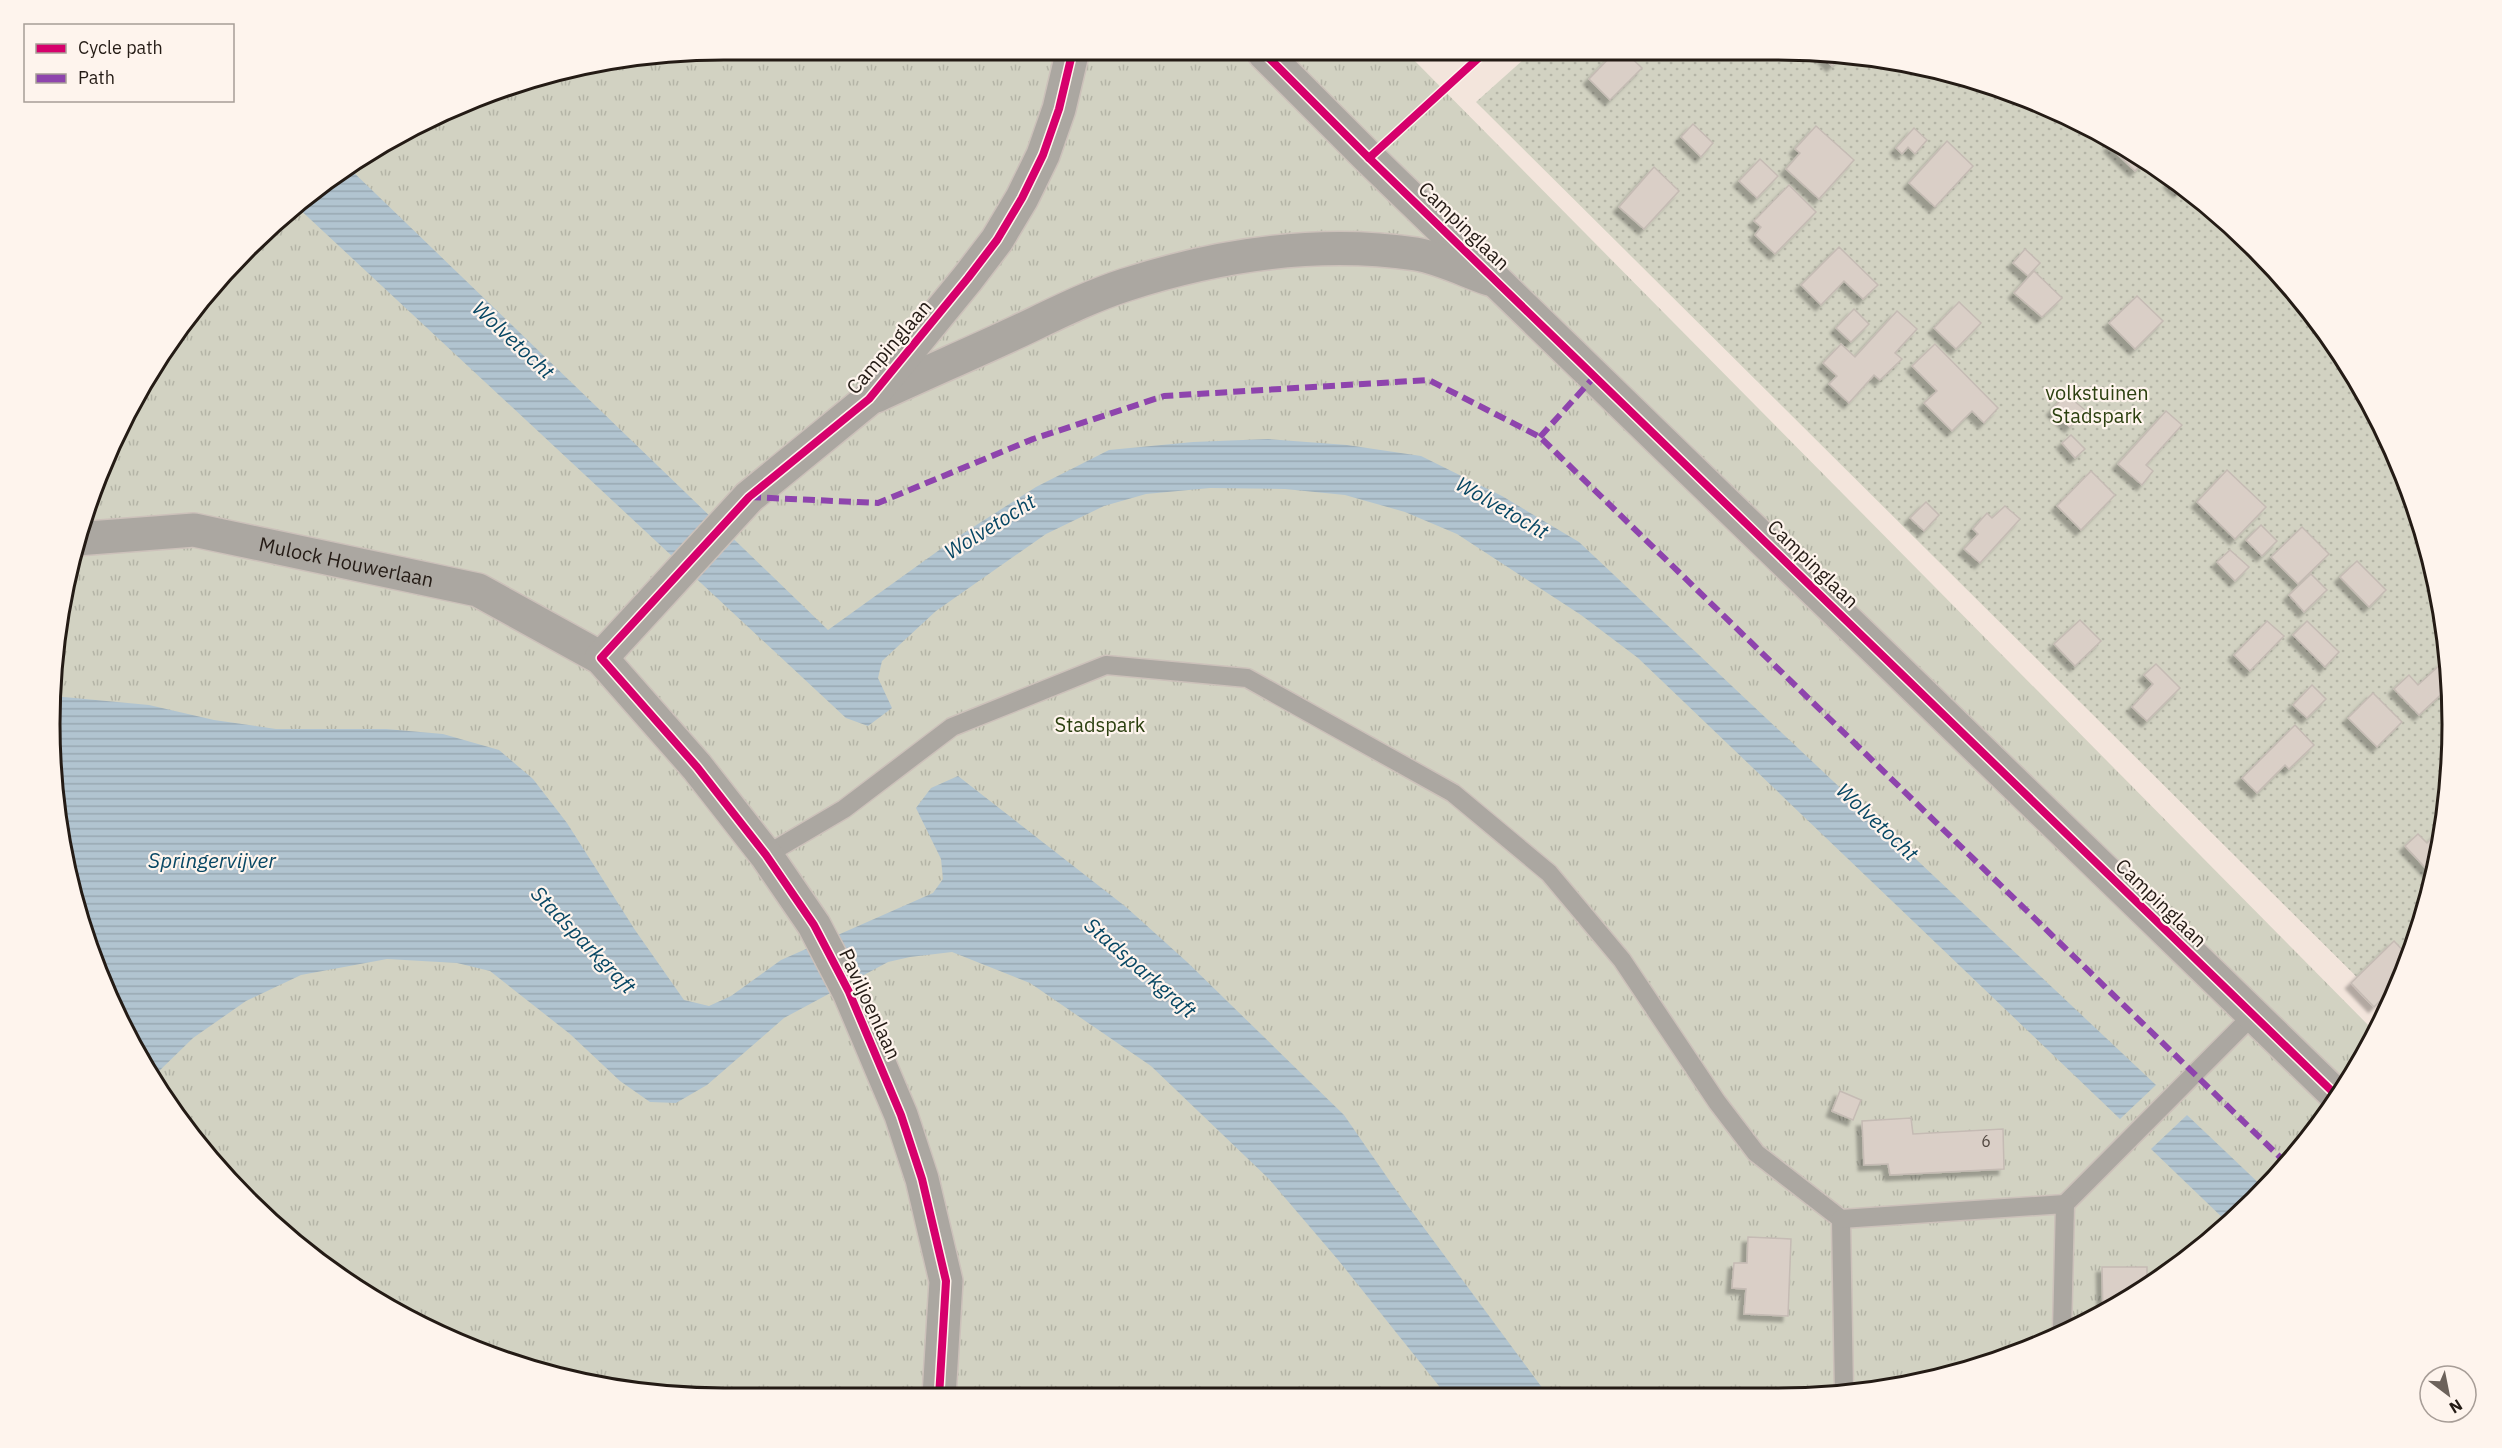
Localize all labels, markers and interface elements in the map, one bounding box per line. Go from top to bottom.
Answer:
legend [24,24,234,102]
text: Cycle path [78,36,163,59]
text: Path [78,66,115,89]
street label: Campinglaan [1413,175,1516,276]
water label: Wolvetocht [467,294,562,385]
street label: Campinglaan [840,294,937,400]
park label: volkstuinen Stadspark [2045,379,2149,429]
water label: Wolvetocht [1451,469,1555,546]
water label: Wolvetocht [939,486,1041,565]
street label: Campinglaan [1762,513,1865,614]
street label: Mulock Houwerlaan [256,530,436,593]
park label: Stadspark [1055,711,1146,738]
water label: Wolvetocht [1831,776,1926,867]
water label: Springervijver [148,846,277,874]
street label: Campinglaan [2110,852,2213,953]
water label: Stadsparkgraft [525,879,643,1000]
water label: Stadsparkgraft [1079,911,1203,1024]
street label: Paviljoenlaan [833,944,908,1064]
house number: 6 [1981,1131,1991,1151]
north arrow [2418,1364,2478,1424]
text: N [2446,1395,2466,1418]

